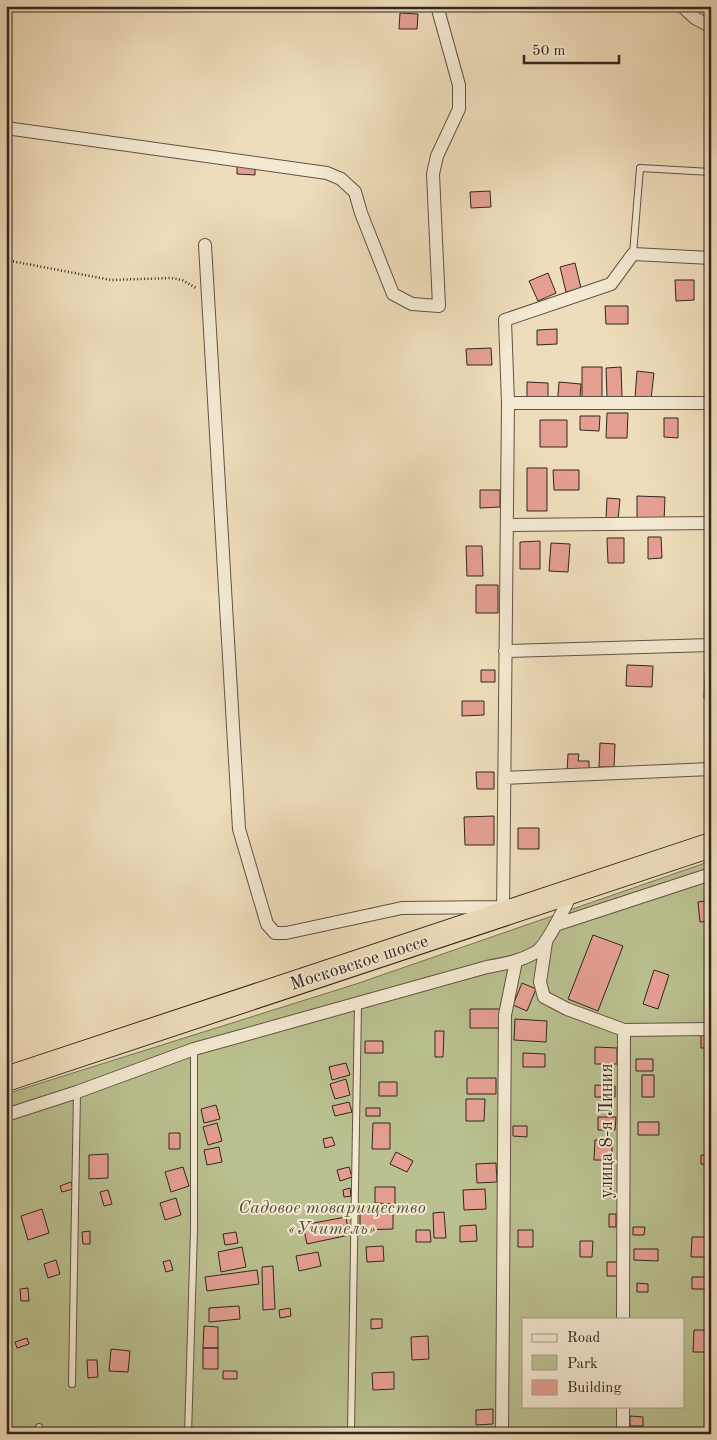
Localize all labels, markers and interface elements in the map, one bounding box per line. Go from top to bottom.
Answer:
scale bar [524,32,620,64]
text: 50 m [532,44,566,59]
street label: Московское шоссе [288,932,431,994]
street label: улица 8-я Линия [598,1063,616,1199]
park label: Садовое товарищество «Учитель» [238,1199,426,1238]
legend [522,1318,684,1408]
text: Road [567,1331,601,1346]
text: Park [567,1357,598,1372]
text: Building [567,1381,622,1396]

